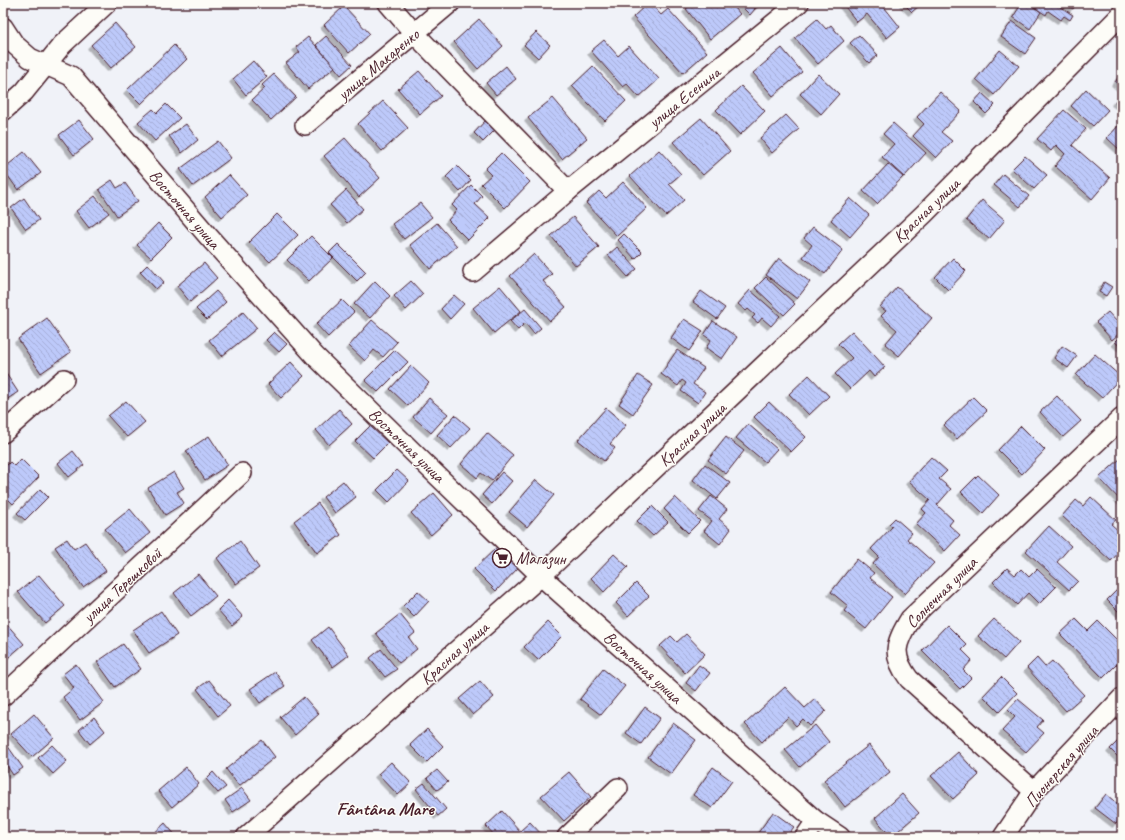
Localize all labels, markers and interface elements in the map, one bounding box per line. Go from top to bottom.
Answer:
street label: улица Макаренко [332,23,424,105]
street label: улица Есенина [643,61,726,133]
street label: Восточная улица [144,165,226,255]
street label: Красная улица [889,172,966,247]
street label: Красная улица [654,396,732,471]
street label: Восточная улица [364,404,450,488]
street label: улица Терешковой [78,543,167,628]
supermarket icon: Магазин [491,547,513,569]
place label: Магазин [516,548,568,570]
street label: Солнечная улица [901,551,983,633]
street label: Красная улица [416,616,494,690]
street label: Восточная улица [599,627,687,709]
street label: Пионерская улица [1020,720,1103,812]
district label: Fântâna Mare [336,797,435,821]

